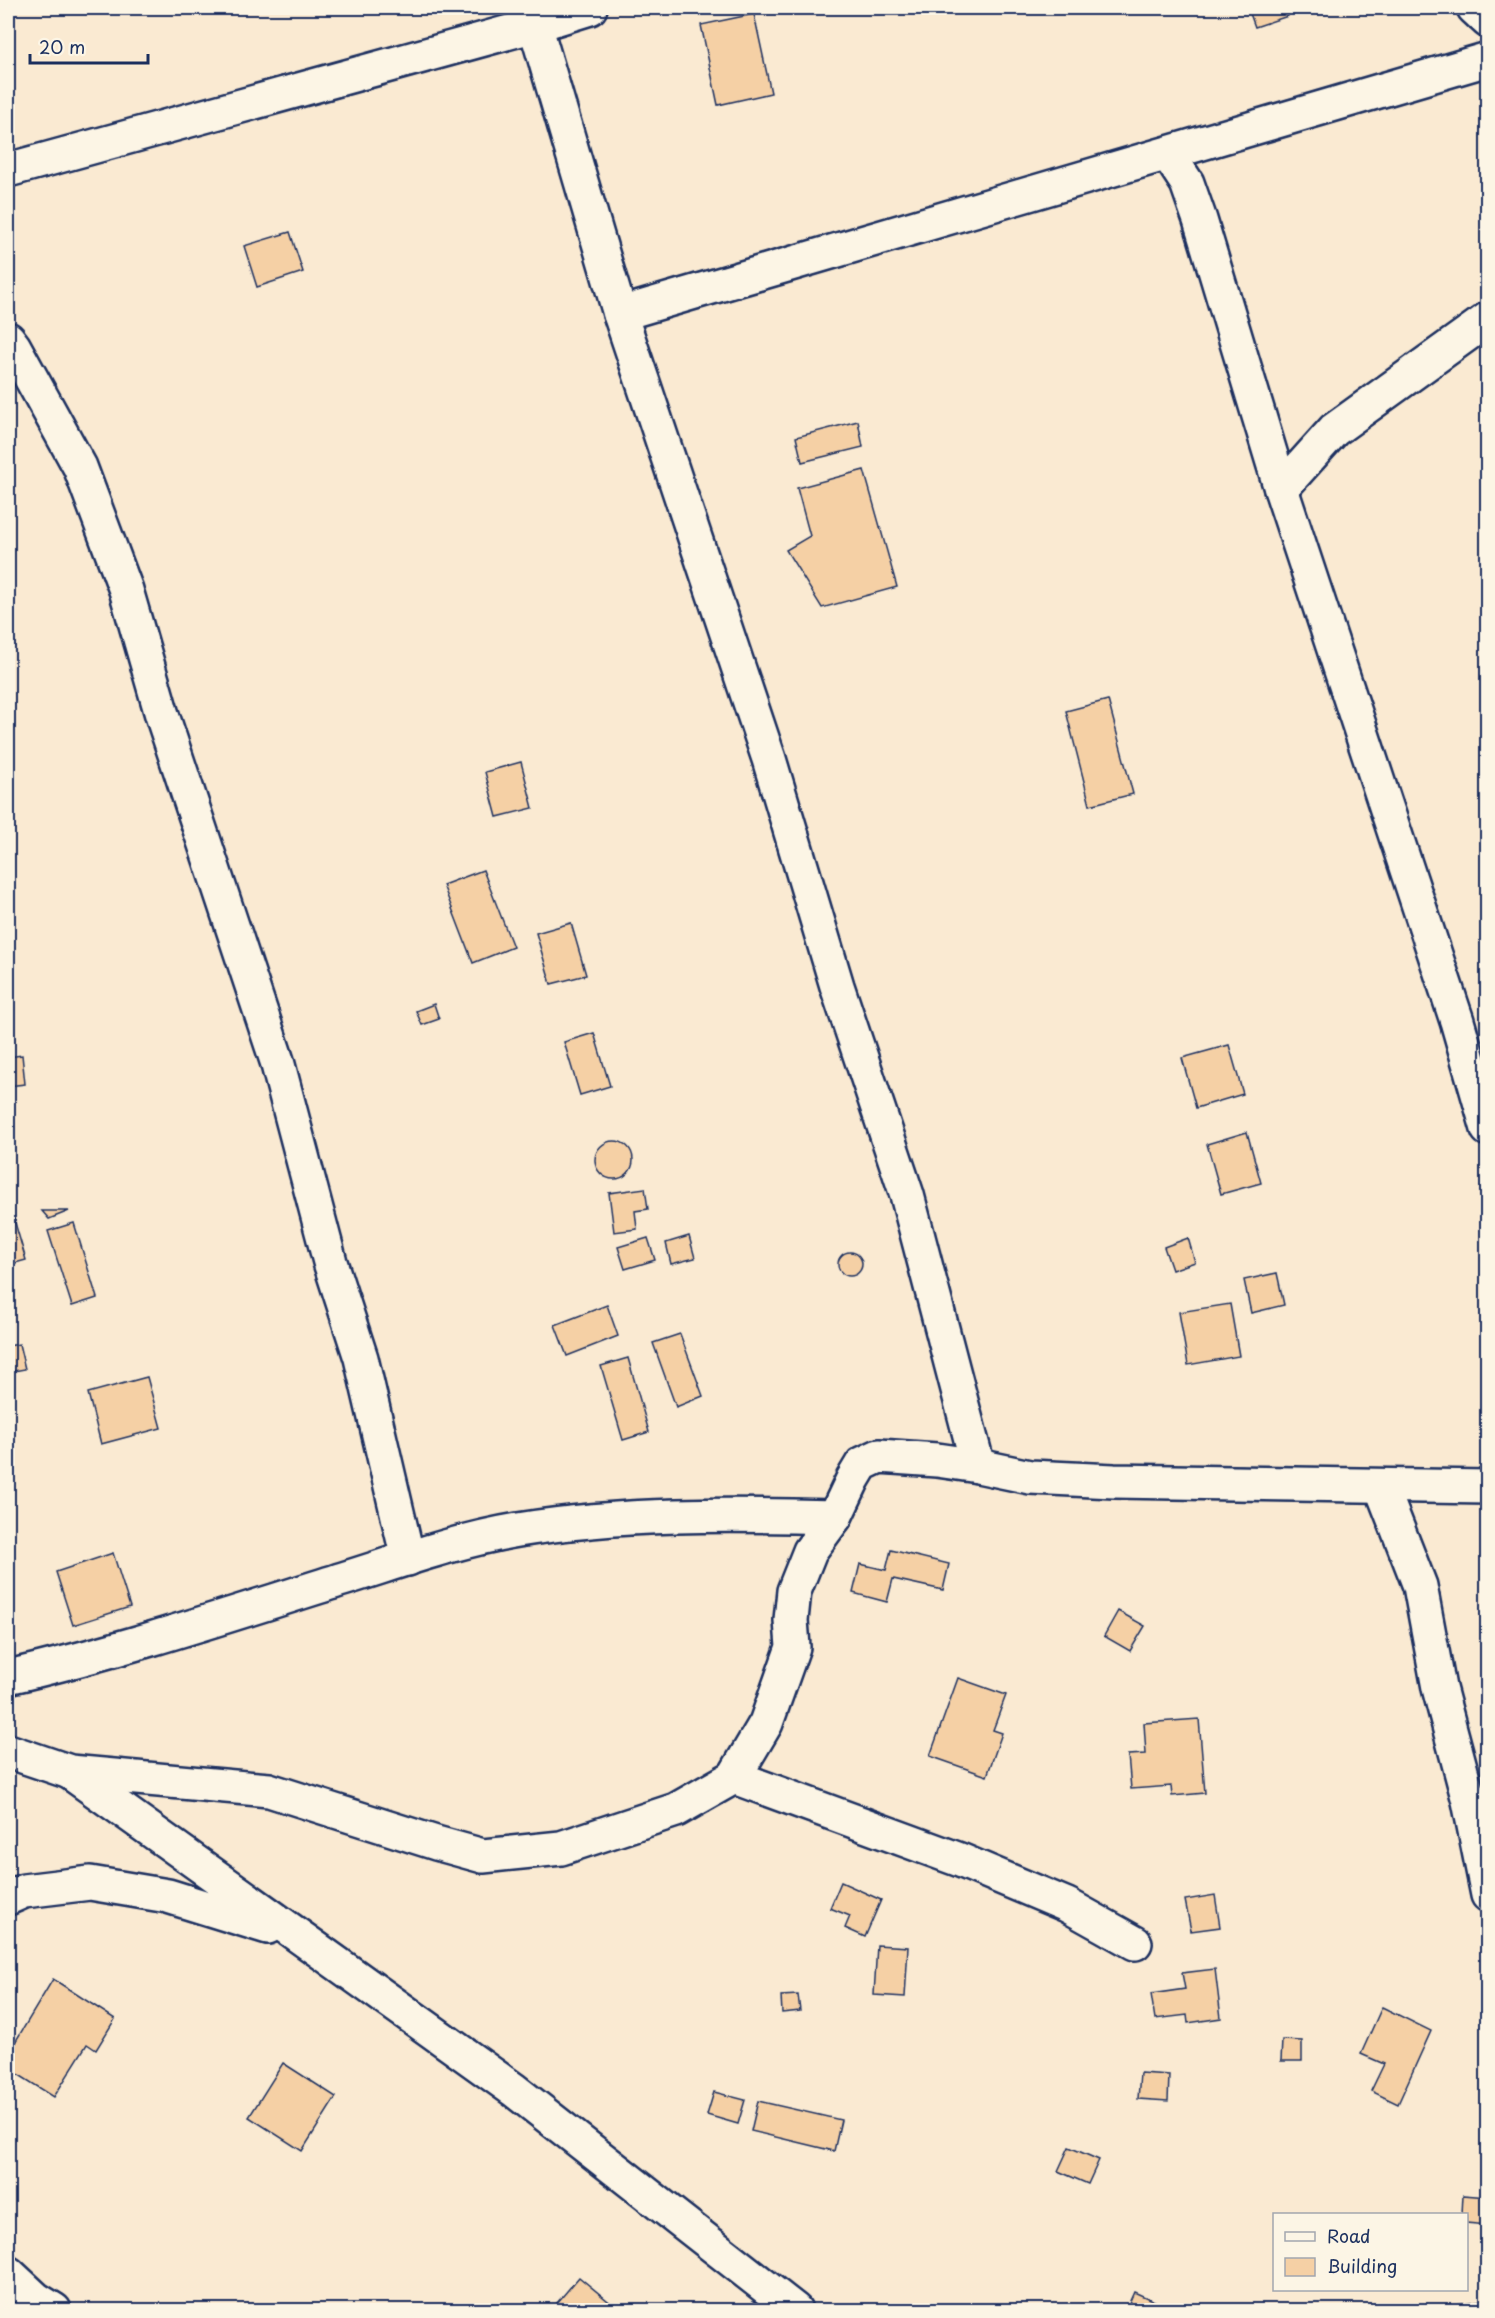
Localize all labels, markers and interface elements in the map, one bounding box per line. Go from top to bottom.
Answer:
scale bar [30,27,148,65]
text: 20 m [39,33,85,60]
legend [1273,2213,1468,2291]
text: Road [1327,2222,1371,2249]
text: Building [1327,2252,1397,2279]

